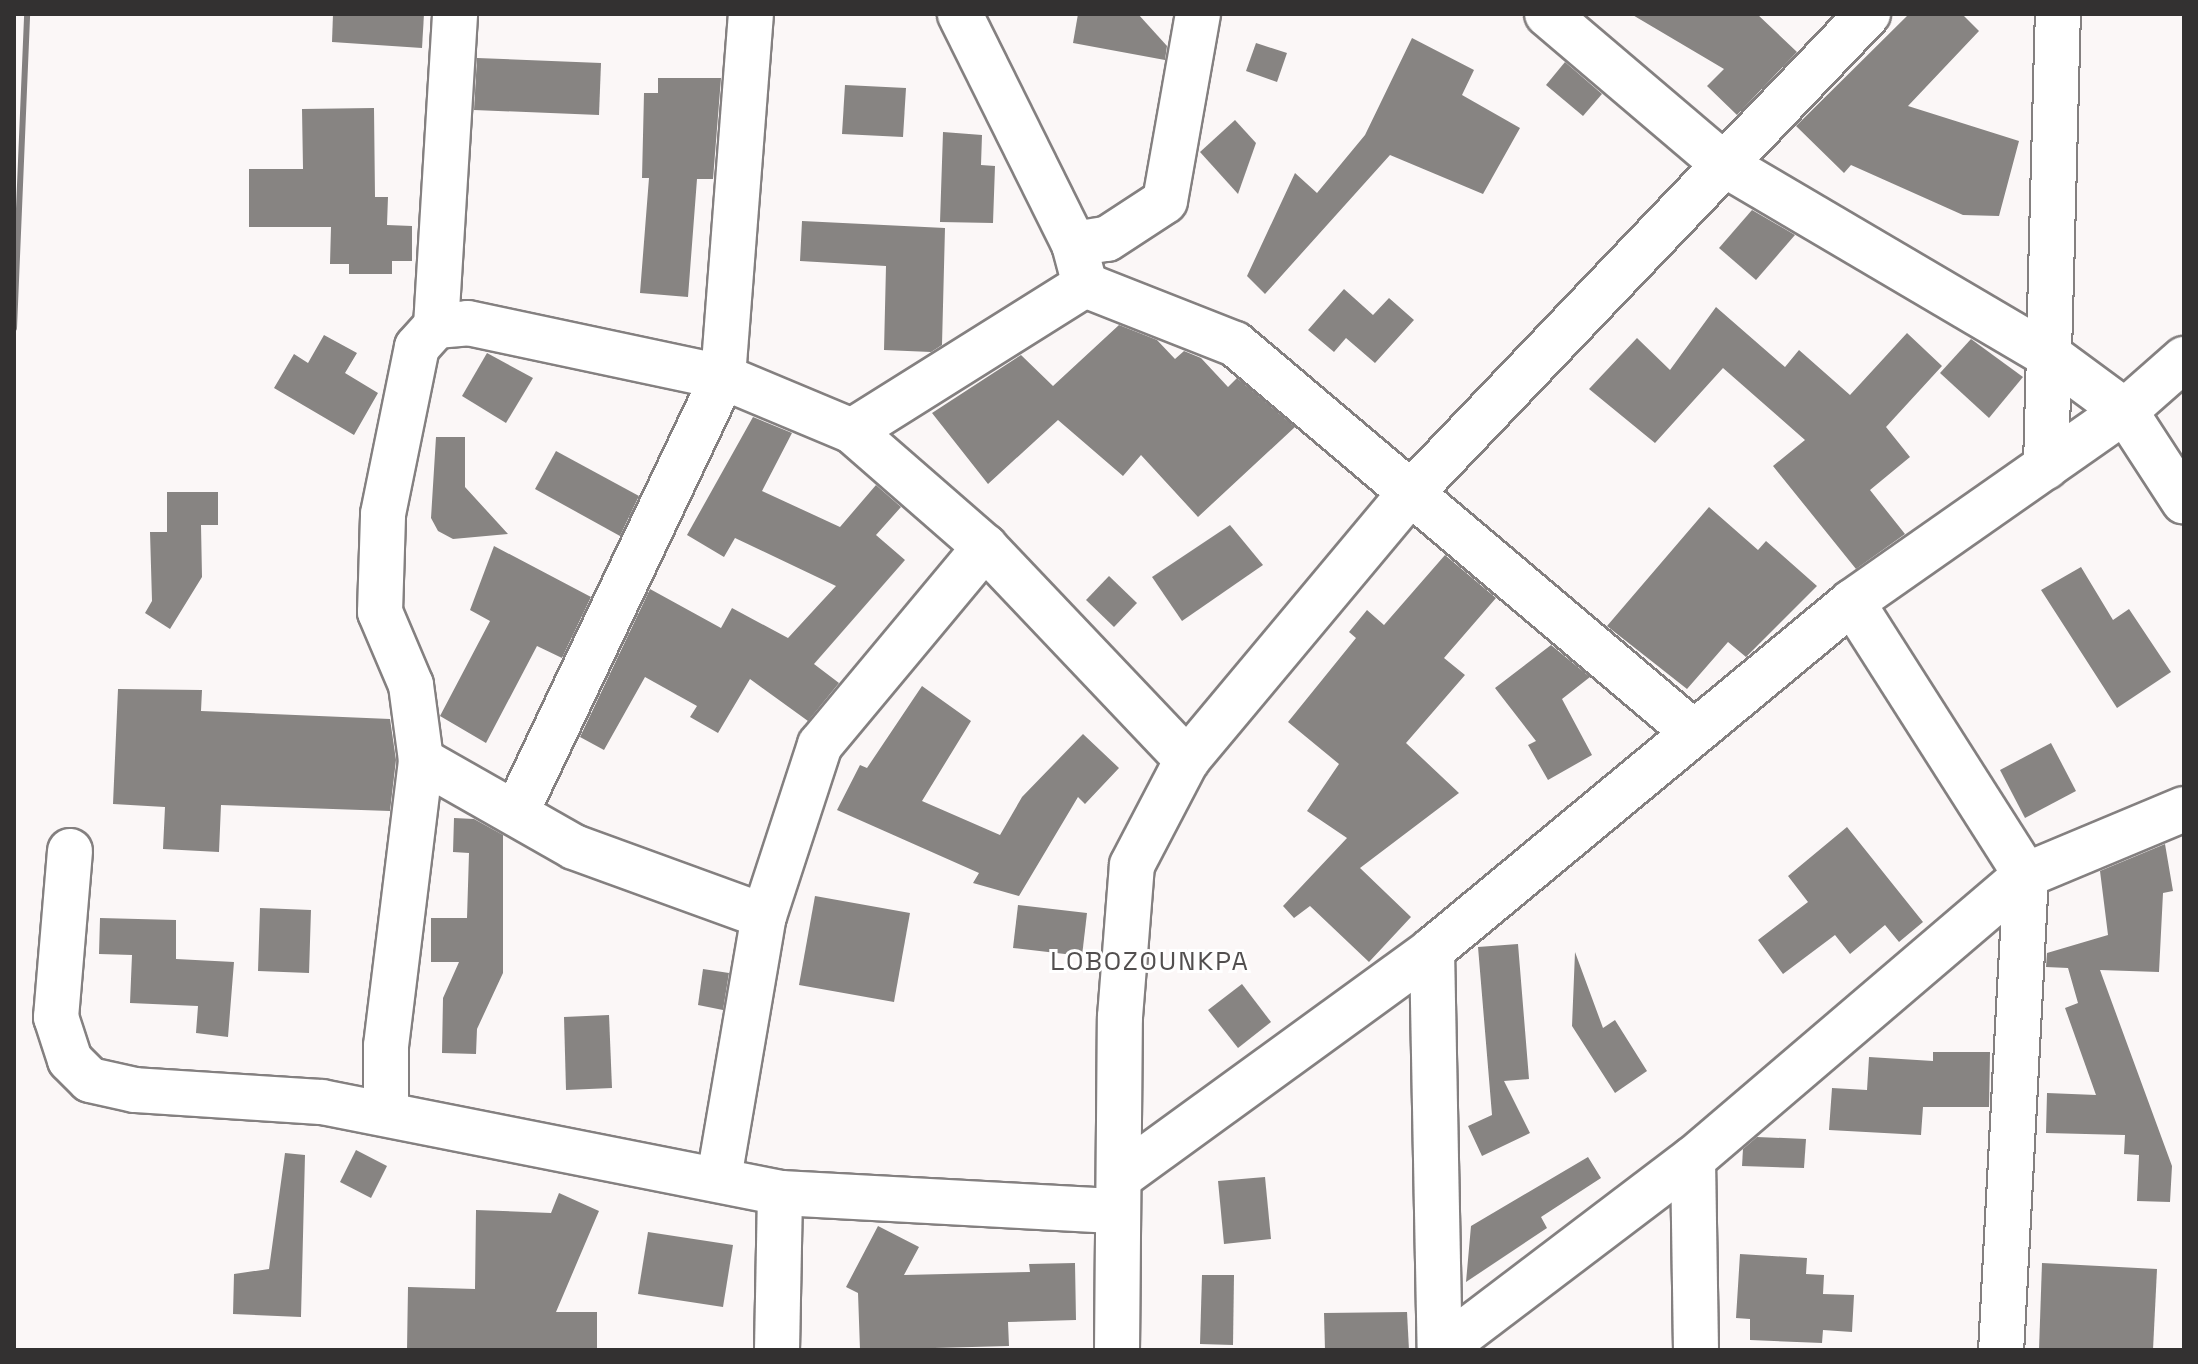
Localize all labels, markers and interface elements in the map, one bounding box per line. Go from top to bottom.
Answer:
district label: LOBOZOUNKPA [1050,946,1250,978]

